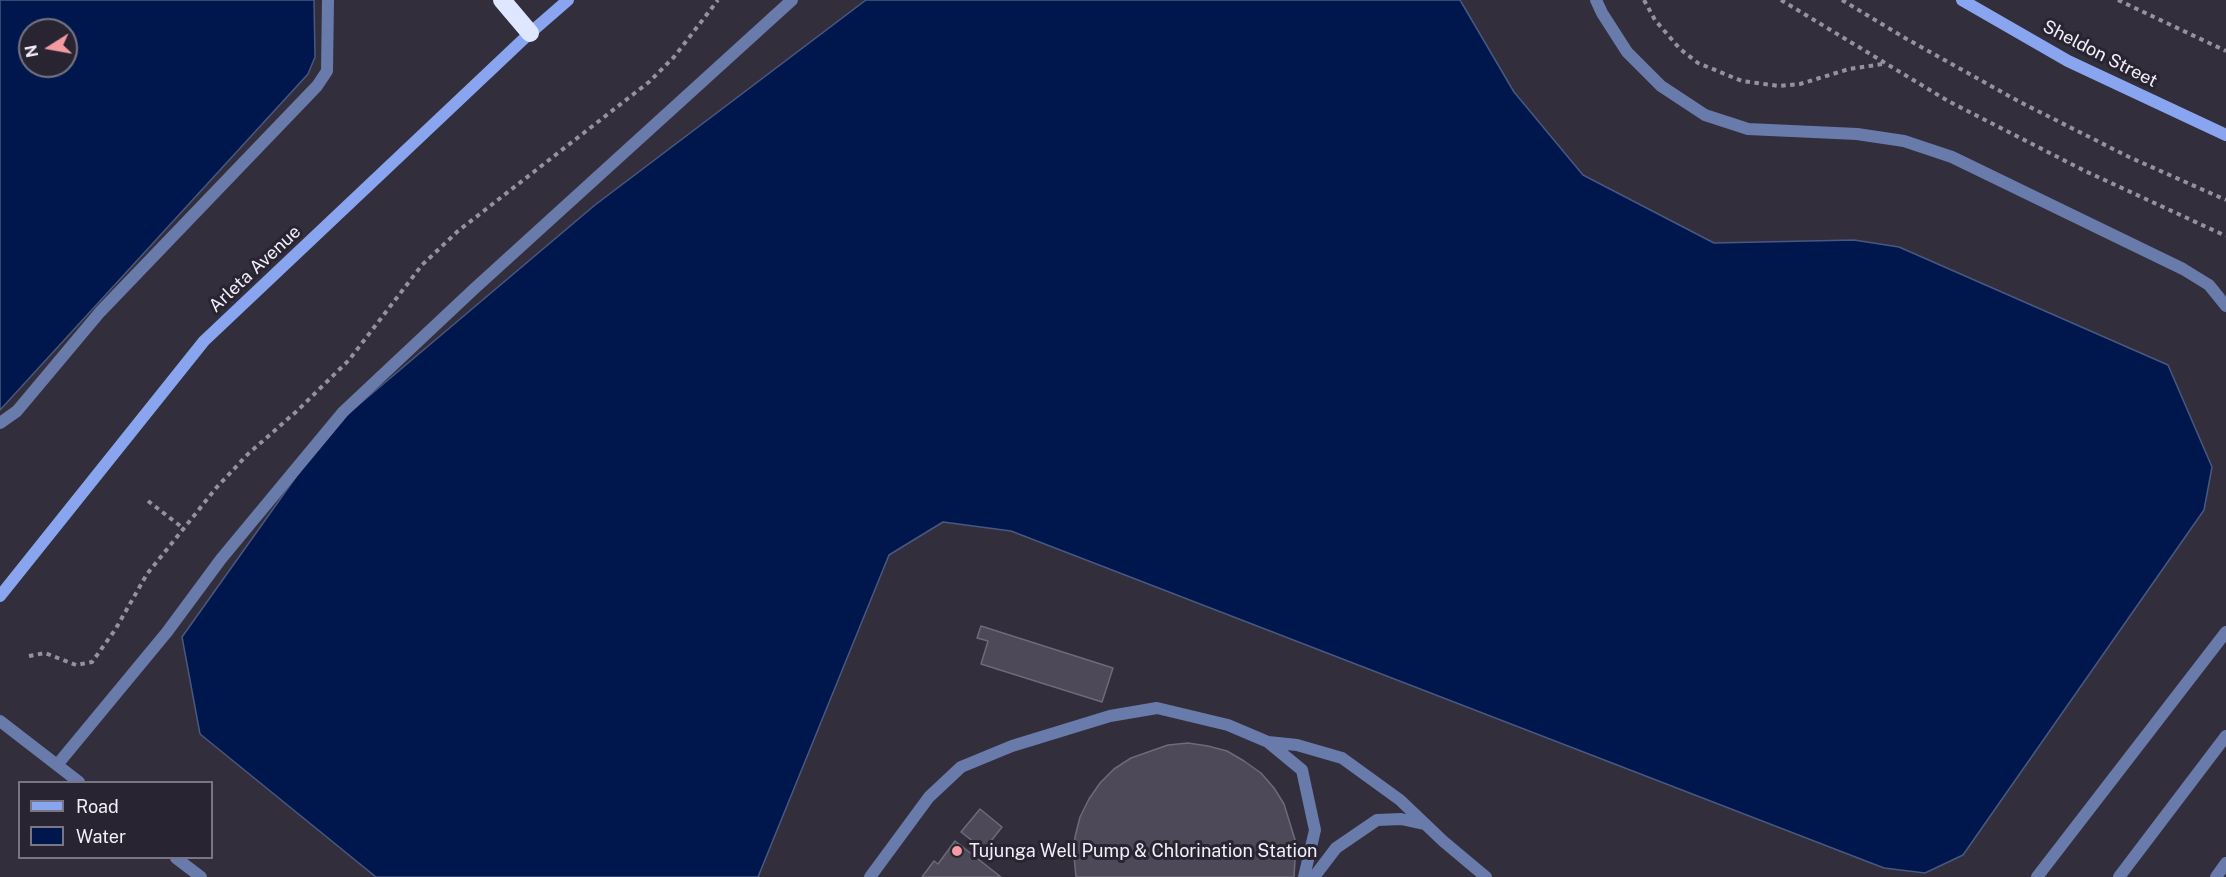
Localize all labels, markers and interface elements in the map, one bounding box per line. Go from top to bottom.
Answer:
street label: Sheldon Street [2039,16,2161,92]
north arrow [18,18,78,78]
text: N [21,43,42,59]
street label: Arleta Avenue [205,221,305,317]
legend [18,781,213,859]
text: Road [76,796,119,817]
text: Water [76,826,126,847]
place label: Tujunga Well Pump & Chlorination Station [969,840,1317,862]
marker: Tujunga Well Pump & Chlorination Station [950,844,964,858]

